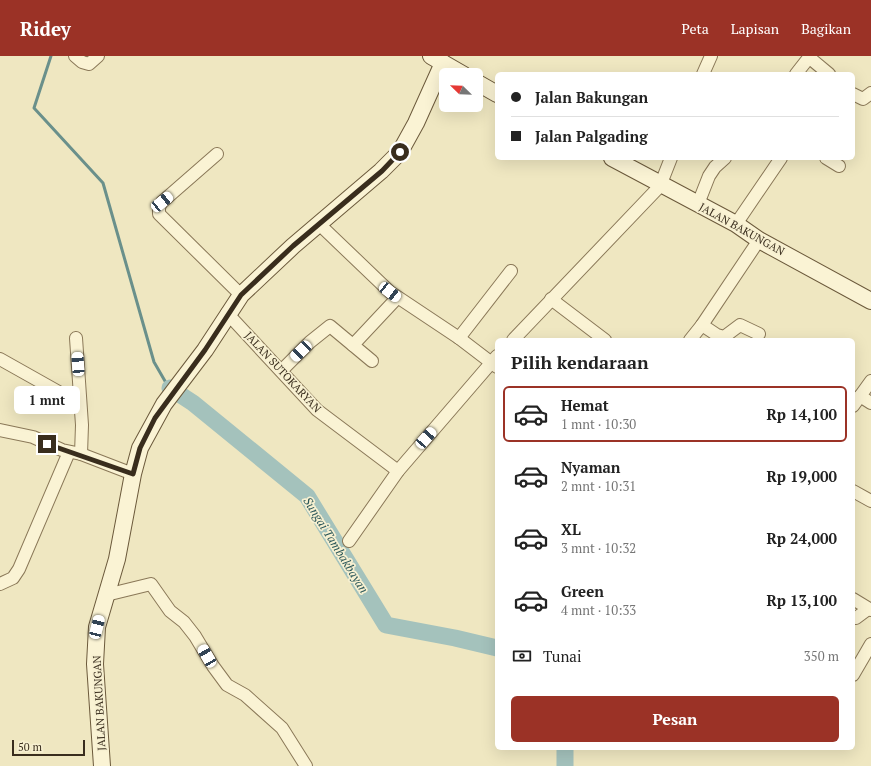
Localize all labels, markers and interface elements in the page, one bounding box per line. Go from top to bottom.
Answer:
text: Ridey [20,16,71,41]
text: Peta [682,19,709,38]
text: Lapisan [731,19,779,38]
text: Bagikan [801,19,851,38]
north arrow [439,68,483,112]
map controls [439,68,483,112]
text: Jalan Bakungan [535,87,648,107]
text: Jalan Palgading [535,126,648,146]
route start [391,143,409,161]
car [149,190,175,214]
street label: JALAN BAKUNGAN [697,200,787,258]
car [377,280,403,304]
street label: JALAN SUTOKARYAN [242,329,324,415]
car [288,338,314,364]
text: Pilih kendaraan [511,350,649,374]
car [71,352,85,376]
callout: 1 mnt [14,386,80,414]
text: 1 mnt [29,391,65,409]
text: Hemat [561,395,609,415]
icon: car [513,396,549,432]
text: Rp 14,100 [766,404,837,424]
text: 1 mnt · 10:30 [561,415,636,433]
car [414,425,438,451]
route end [38,435,56,453]
text: Nyaman [561,457,621,477]
icon: car [513,458,549,494]
text: Rp 19,000 [766,466,837,486]
text: 2 mnt · 10:31 [561,477,636,495]
water label: Sungai Tambakbayan [300,494,372,596]
text: XL [561,519,581,539]
icon: car [513,520,549,556]
text: Rp 24,000 [766,528,837,548]
text: 3 mnt · 10:32 [561,539,636,557]
text: Green [561,581,604,601]
icon: car [513,582,549,618]
text: Rp 13,100 [766,590,837,610]
text: 4 mnt · 10:33 [561,601,636,619]
car [88,614,106,640]
car [196,643,218,669]
icon: cash [511,645,533,667]
text: Tunai [543,646,581,666]
text: 350 m [804,647,839,665]
street label: JALAN BAKUNGAN [90,655,108,751]
button: Pesan [511,696,839,742]
scale bar [12,738,85,757]
text: 50 m [18,740,42,754]

